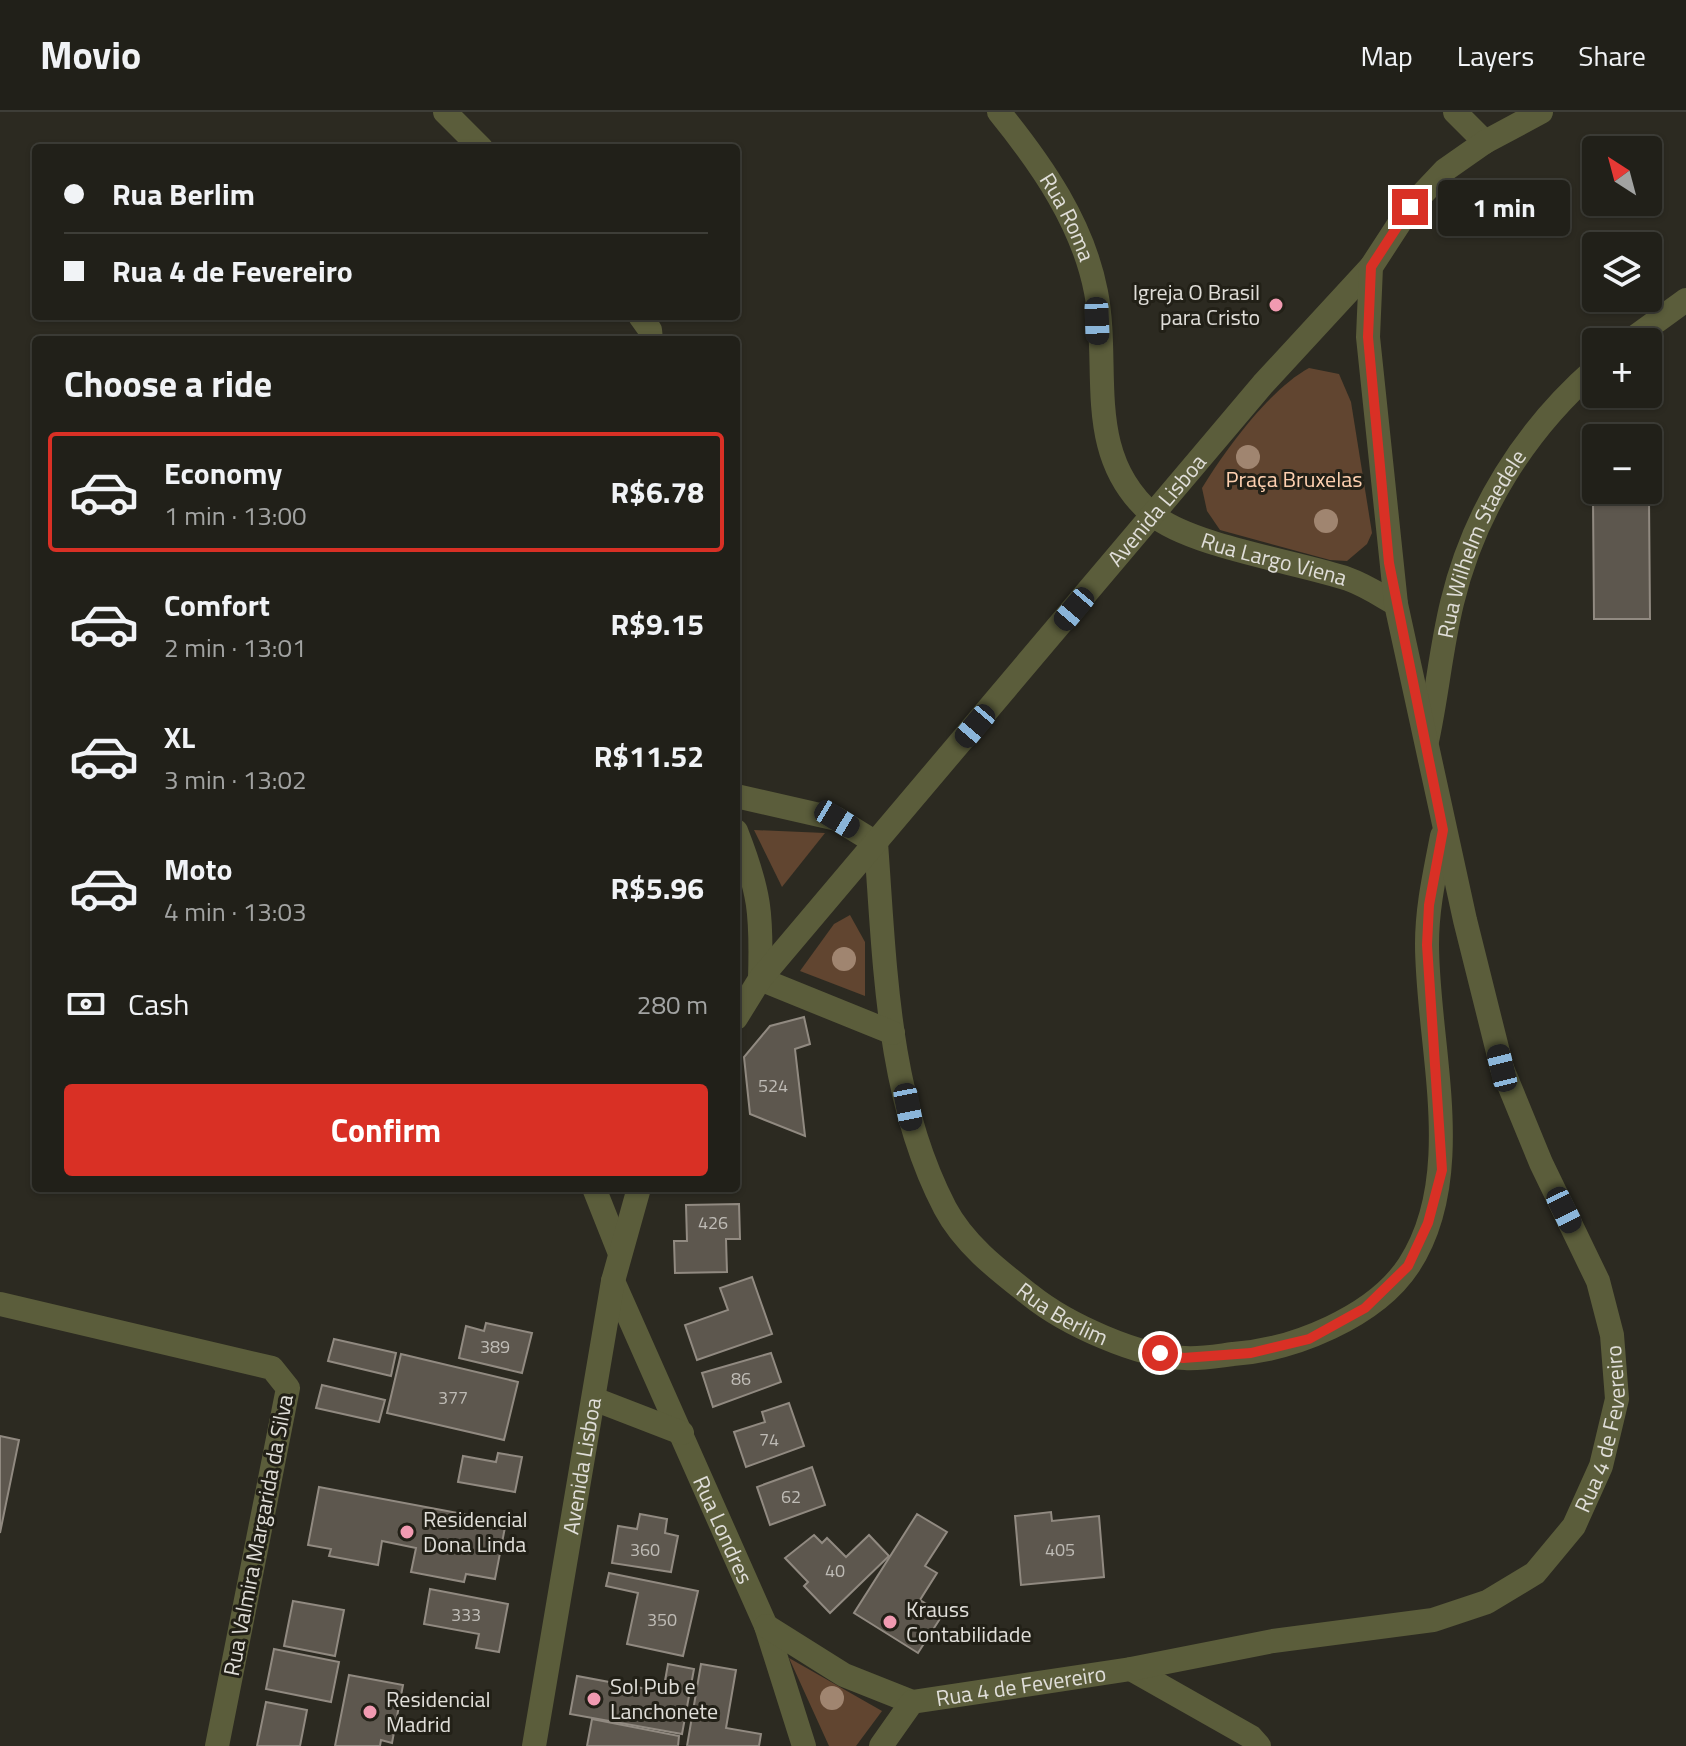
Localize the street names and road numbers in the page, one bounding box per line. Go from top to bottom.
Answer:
street label: Rua Roma [1031,166,1104,266]
street label: Rua Wilhelm Staedele [1428,442,1534,641]
street label: Avenida Lisboa [1099,446,1214,574]
street label: Rua Largo Viena [1197,523,1351,595]
street label: Rua Berlim [1009,1274,1114,1354]
street label: Rua 4 de Fevereiro [1565,1344,1634,1518]
street label: Rua Valmira Margarida da Silva [214,1391,302,1679]
street label: Avenida Lisboa [553,1395,610,1537]
street label: Rua Londres [684,1470,762,1589]
street label: Rua 4 de Fevereiro [933,1656,1108,1715]

